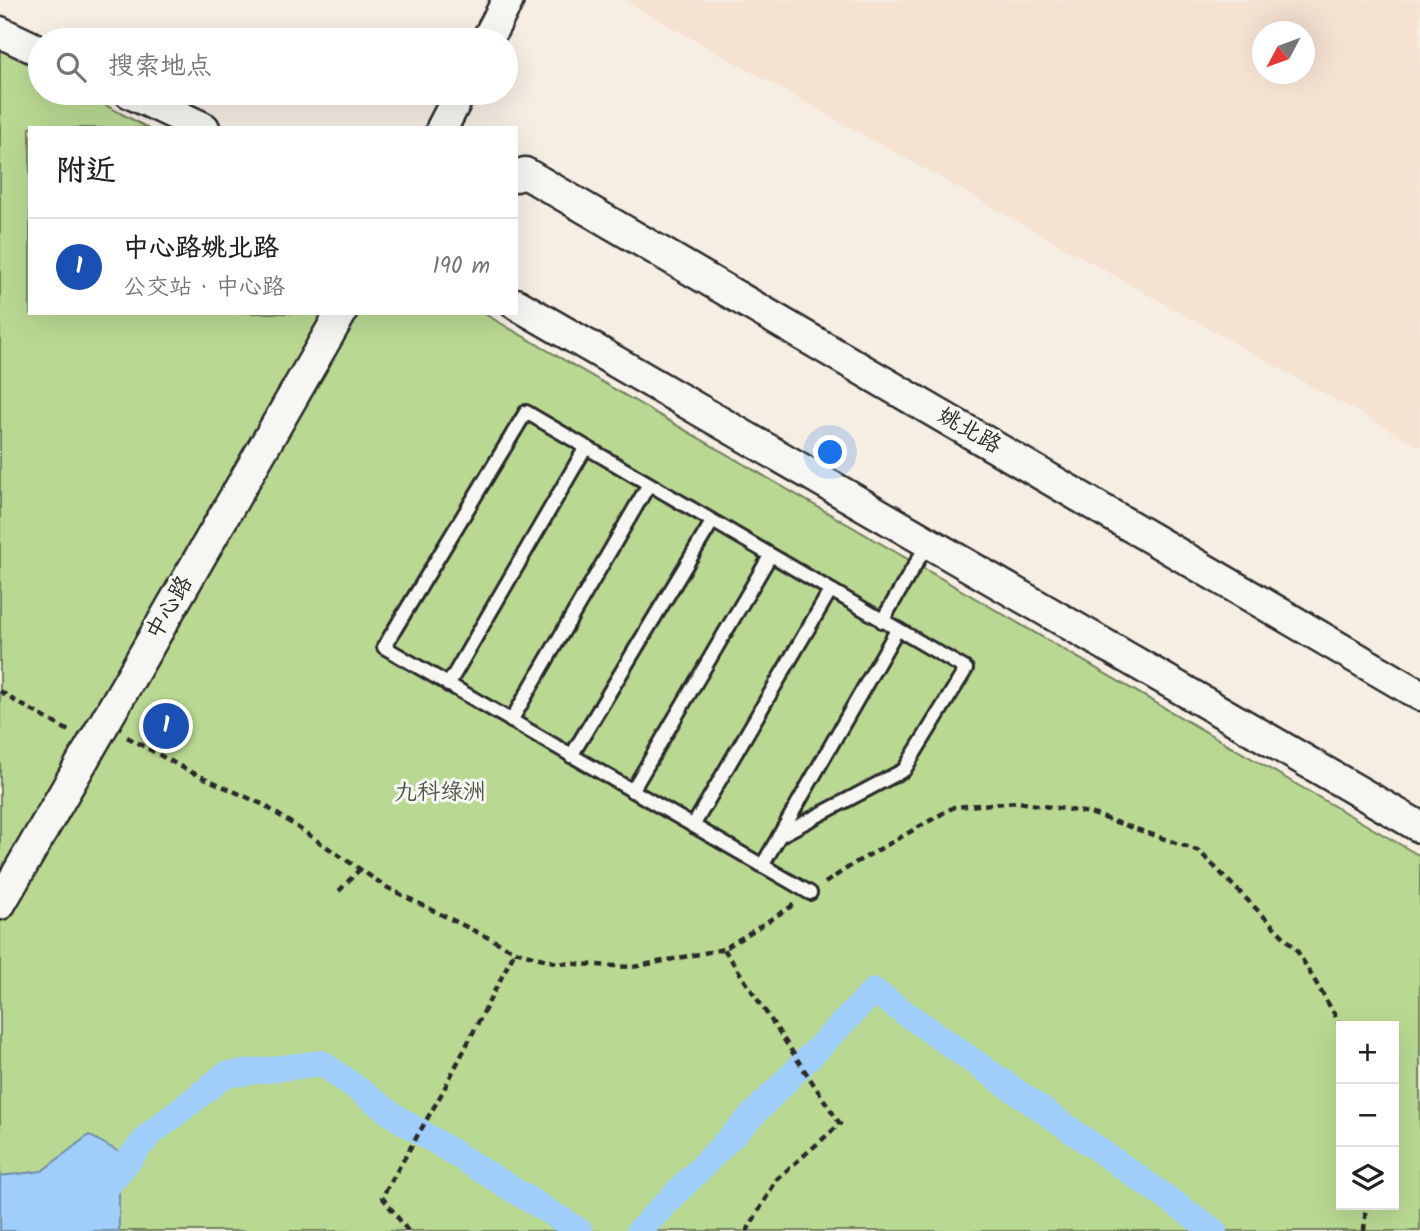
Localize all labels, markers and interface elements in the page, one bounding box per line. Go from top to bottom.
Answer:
north arrow [1252,21,1315,84]
search box [28,28,518,105]
text: 搜索地点 [108,46,212,88]
icon: search [52,48,90,86]
text: 附近 [56,148,116,196]
text: 中心路姚北路 [123,228,279,270]
text: 1 [76,249,82,285]
text: 190 m [433,249,490,285]
text: 公交站 · 中心路 [123,270,285,306]
street label: 姚北路 [930,398,1008,464]
your location [813,435,847,469]
street label: 中心路 [137,569,203,647]
pin: 1 [143,700,189,752]
park label: 九科绿洲 [394,775,486,811]
map controls [1336,1021,1399,1210]
button: + [1336,1021,1399,1084]
button: − [1336,1084,1399,1147]
button: layers [1336,1147,1399,1210]

